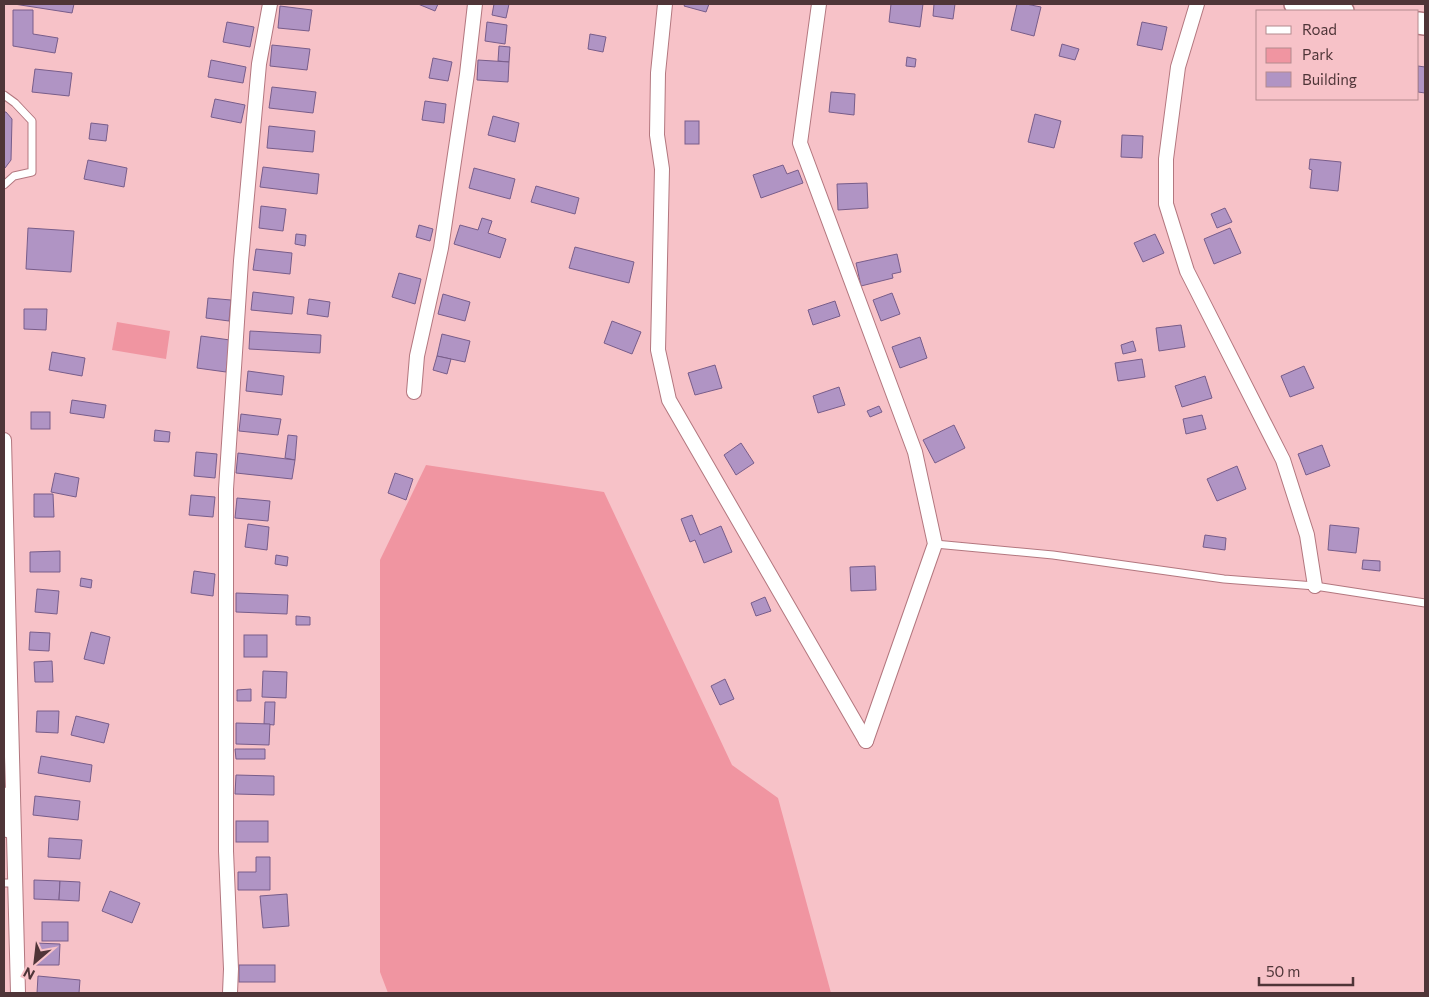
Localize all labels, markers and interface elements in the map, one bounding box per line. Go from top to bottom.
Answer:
legend [1256,10,1419,100]
text: Road [1302,20,1337,38]
text: Park [1302,45,1333,63]
text: Building [1302,70,1357,88]
north arrow [10,937,60,987]
scale bar [1259,954,1353,986]
text: 50 m [1266,962,1300,980]
text: N [20,964,37,984]

